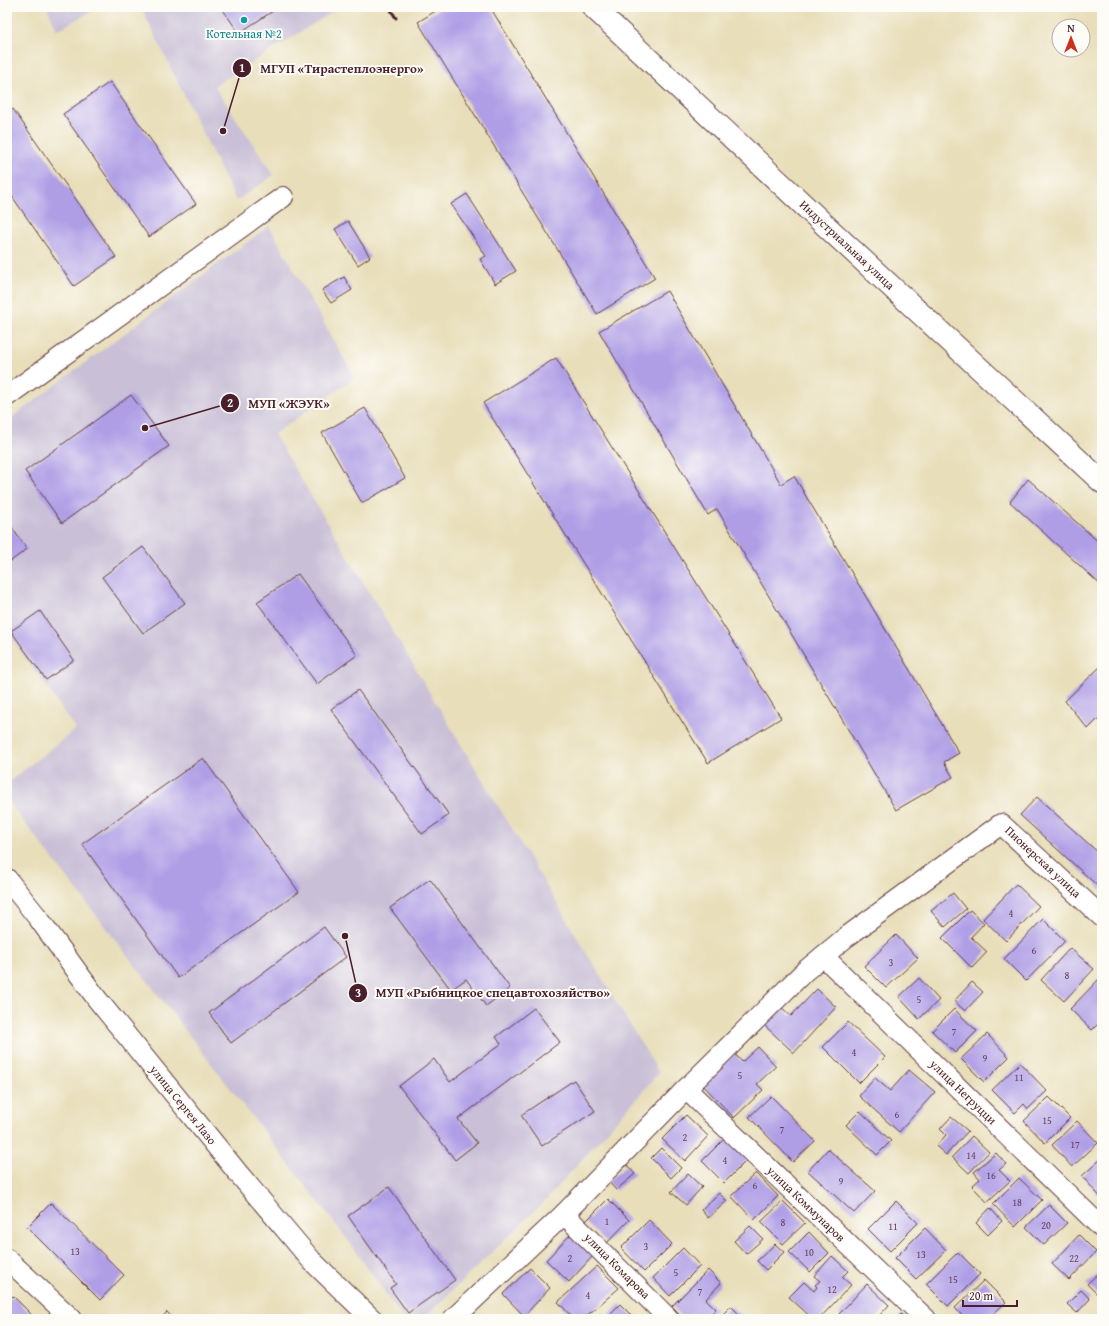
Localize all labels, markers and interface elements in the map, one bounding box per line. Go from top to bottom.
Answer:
marker: Котельная №2 [239,15,249,25]
north arrow [1051,18,1091,58]
text: N [1067,20,1075,36]
place label: Котельная №2 [206,25,282,42]
callout: МГУП «Тирастеплоэнерго» [232,56,431,81]
text: 1 [239,59,245,76]
text: МГУП «Тирастеплоэнерго» [260,59,424,78]
street label: Индустриальная улица [796,196,899,293]
callout: МУП «ЖЭУК» [220,391,337,416]
text: 2 [227,394,233,411]
text: МУП «ЖЭУК» [248,394,330,413]
street label: Пионерская улица [1002,822,1085,902]
house number: 4 [1009,906,1014,921]
house number: 6 [1032,943,1037,958]
house number: 3 [889,955,894,970]
house number: 8 [1065,968,1070,983]
callout: МУП «Рыбницкое спецавтохозяйство» [348,980,618,1005]
text: МУП «Рыбницкое спецавтохозяйство» [376,983,610,1002]
text: 3 [355,984,361,1001]
house number: 5 [917,992,922,1007]
house number: 7 [952,1024,957,1039]
house number: 4 [852,1045,857,1060]
house number: 9 [983,1051,988,1066]
street label: улица Негруцци [925,1055,1001,1128]
street label: улица Сергея Лазо [145,1061,221,1148]
house number: 5 [738,1068,743,1083]
house number: 11 [1014,1070,1024,1085]
house number: 6 [895,1107,900,1122]
house number: 15 [1042,1113,1052,1128]
house number: 7 [780,1122,785,1137]
house number: 2 [683,1130,688,1145]
house number: 17 [1070,1137,1080,1152]
house number: 14 [966,1148,976,1163]
house number: 4 [723,1153,728,1168]
street label: улица Коммунаров [763,1161,849,1246]
house number: 16 [986,1168,996,1183]
house number: 9 [839,1174,844,1189]
house number: 6 [753,1178,758,1193]
house number: 18 [1012,1195,1022,1210]
house number: 1 [605,1214,610,1229]
house number: 8 [781,1215,786,1230]
house number: 20 [1041,1218,1051,1233]
house number: 11 [888,1219,898,1234]
street label: улица Комарова [580,1228,654,1303]
house number: 3 [644,1239,649,1254]
house number: 13 [70,1244,80,1259]
house number: 10 [804,1245,814,1260]
house number: 13 [916,1247,926,1262]
house number: 2 [568,1251,573,1266]
house number: 22 [1069,1251,1079,1266]
house number: 5 [674,1265,679,1280]
house number: 15 [948,1272,958,1287]
house number: 12 [827,1282,837,1297]
scale bar [963,1282,1017,1308]
house number: 7 [698,1284,703,1299]
text: 20 m [969,1287,993,1304]
house number: 4 [586,1288,591,1303]

